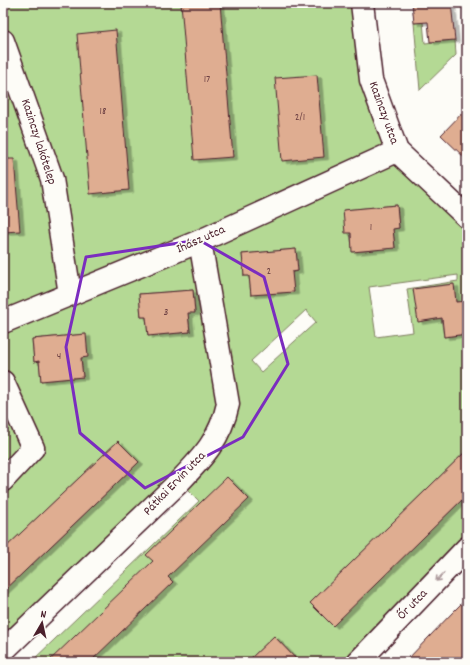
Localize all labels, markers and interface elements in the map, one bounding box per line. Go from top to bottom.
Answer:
house number: 17 [204,72,210,88]
street label: Kazinczy utca [363,79,403,148]
street label: Kazinczy lakótelep [15,97,61,187]
house number: 18 [100,104,106,120]
house number: 2/1 [295,110,305,126]
street label: Ihász utca [174,220,229,259]
house number: 1 [370,220,372,236]
house number: 2 [267,264,272,280]
house number: 3 [164,305,169,321]
house number: 4 [57,349,61,365]
street label: Pátkai Ervin utca [139,447,211,521]
one-way arrow [435,572,445,582]
street label: Őr utca [393,585,433,625]
north arrow [22,603,62,643]
text: N [39,607,48,624]

